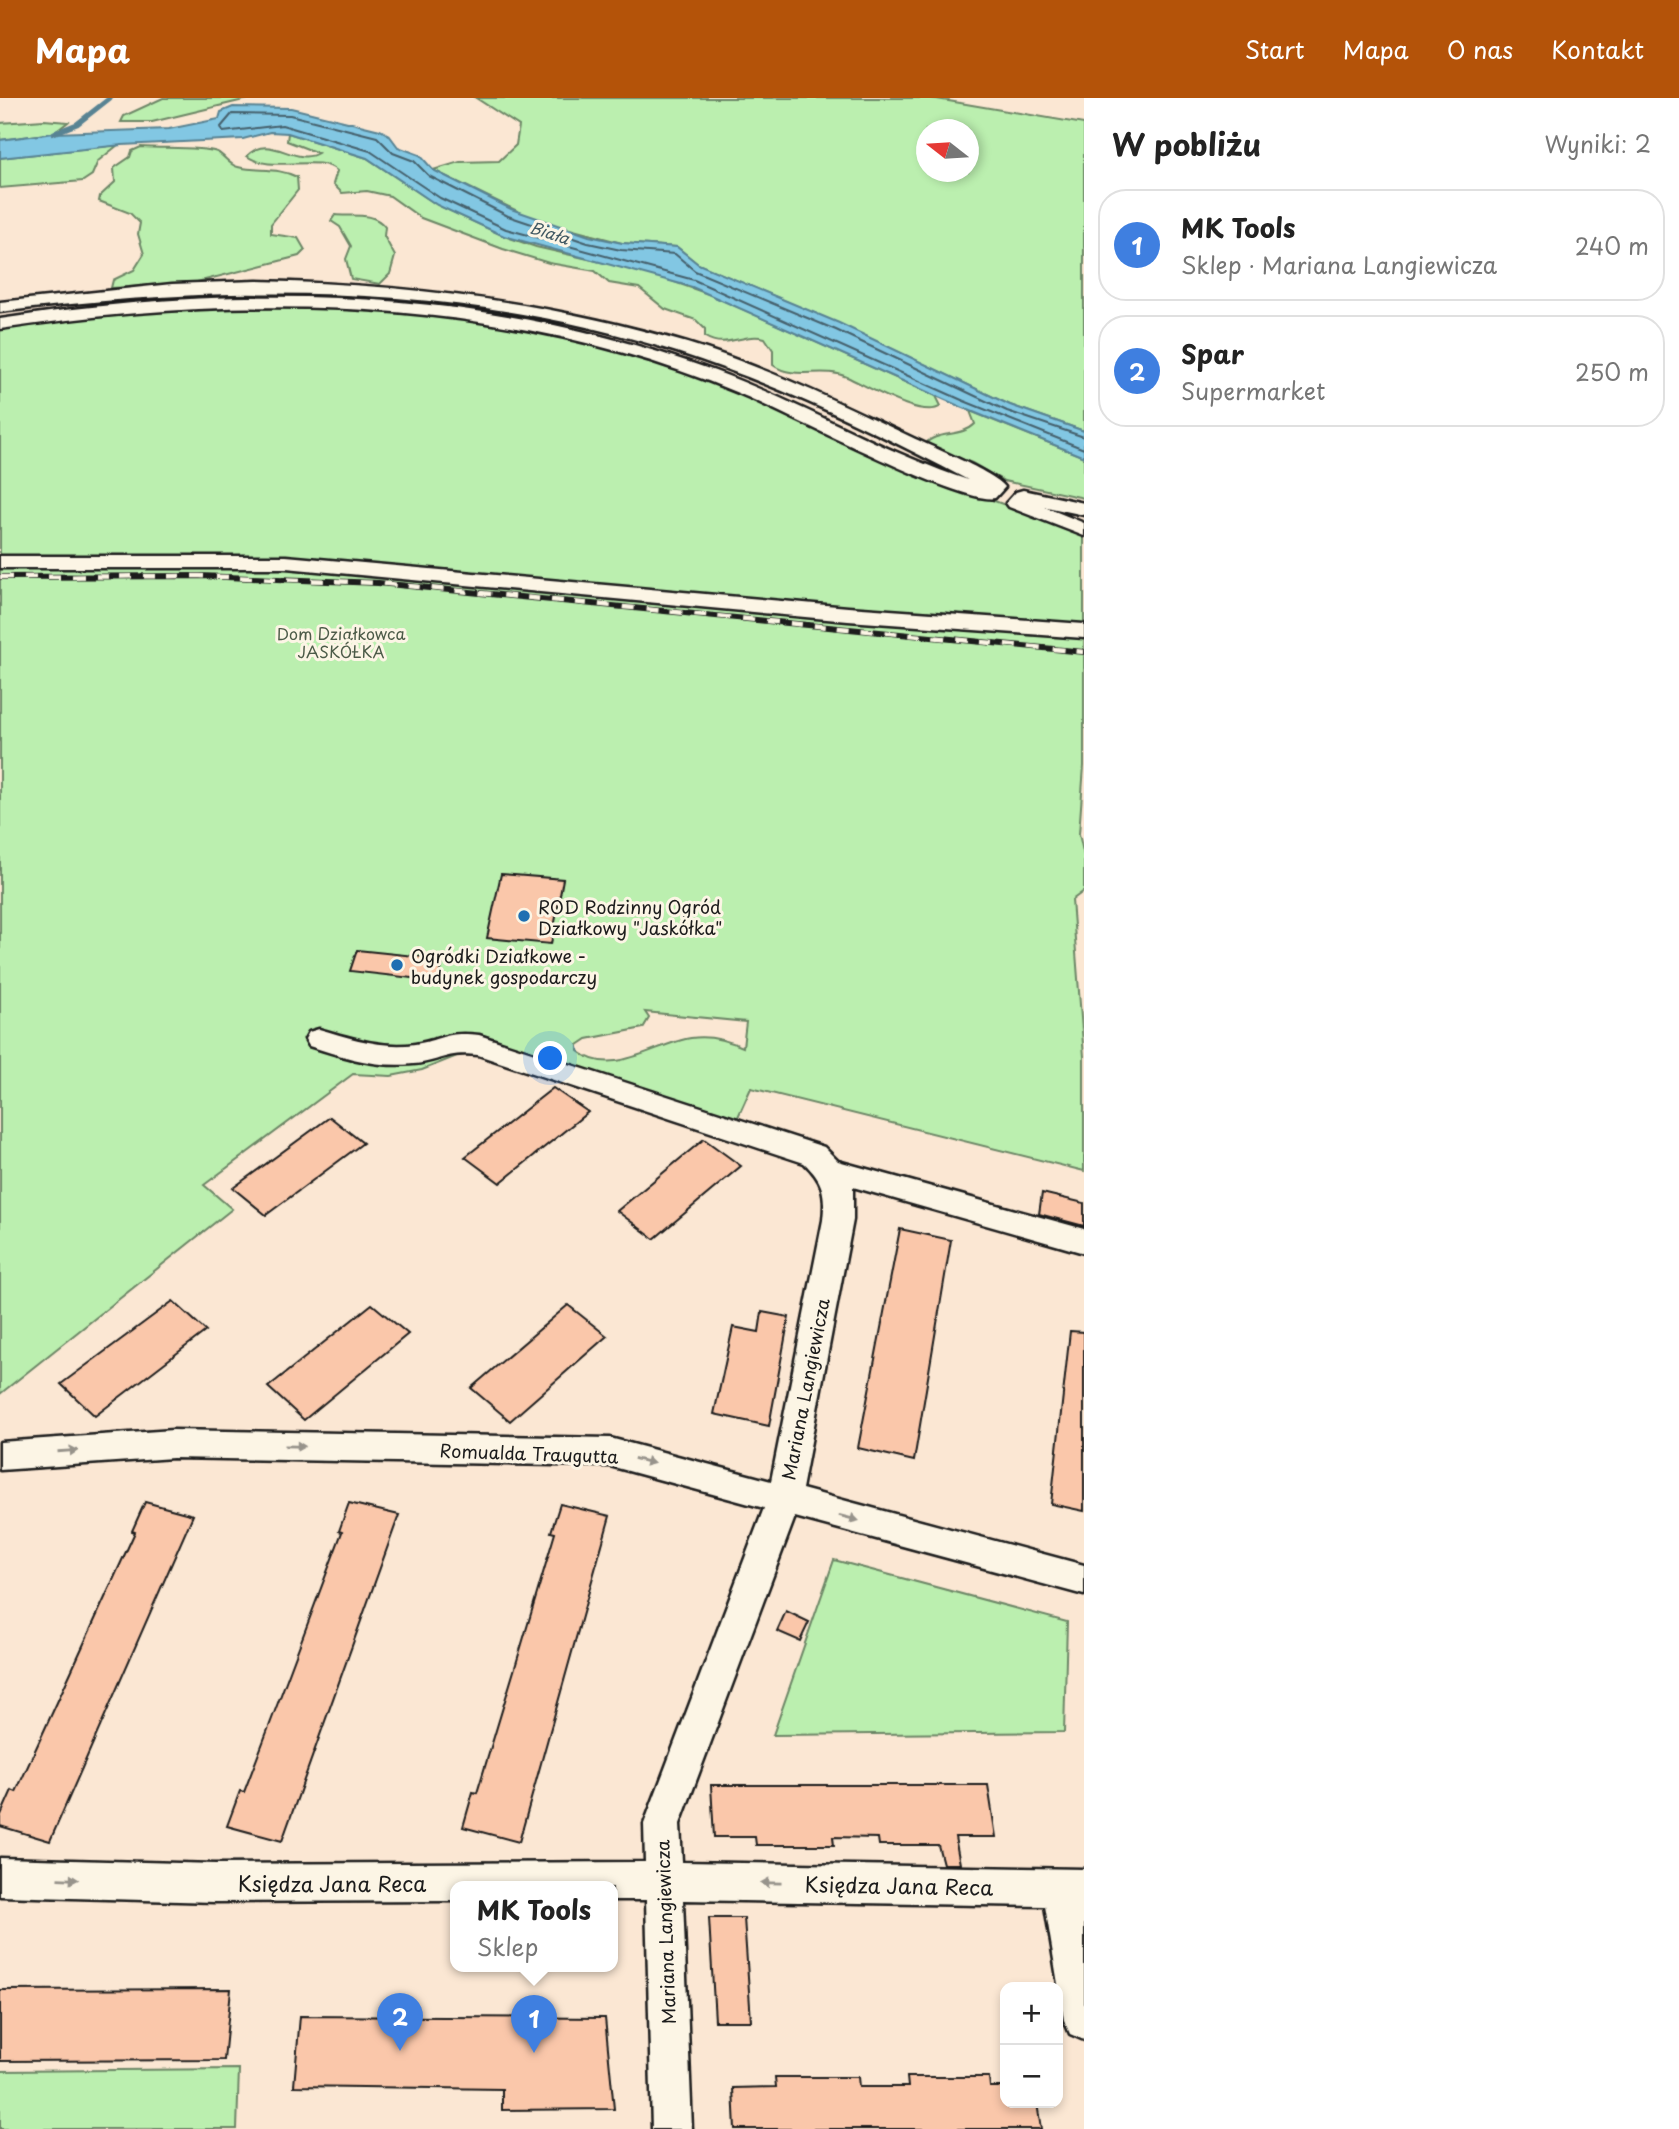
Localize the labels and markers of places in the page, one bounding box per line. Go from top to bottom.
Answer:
place label: ROD Rodzinny Ogród Działkowy "Jaskółka" [538,893,722,941]
marker: ROD Rodzinny Ogród Działkowy "Jaskółka" [516,908,532,924]
place label: Ogródki Działkowe - budynek gospodarczy [411,942,597,990]
marker: Ogródki Działkowe - budynek gospodarczy [389,957,405,973]
pin: 2 [377,1993,423,2051]
pin: 1 [511,1995,557,2053]

